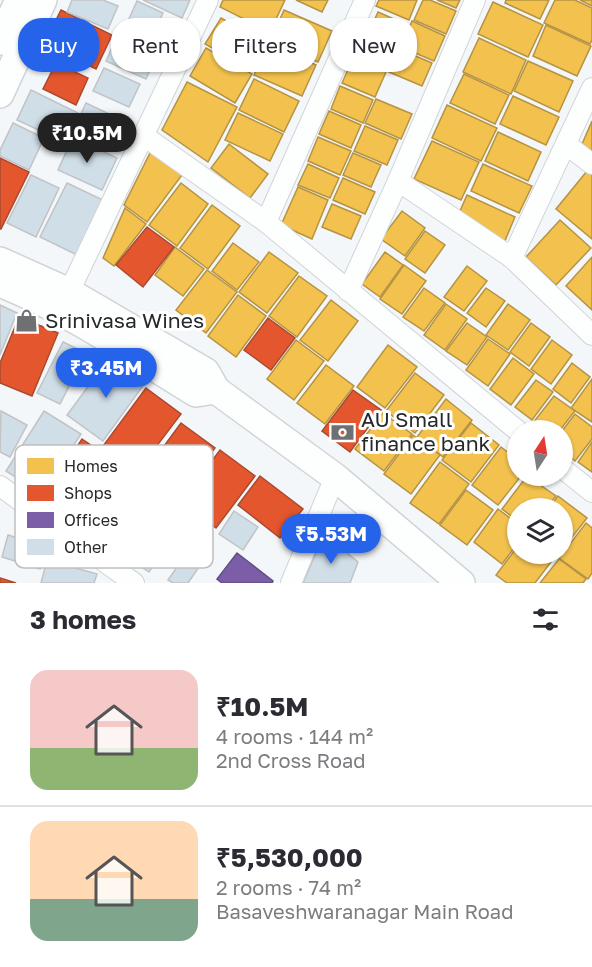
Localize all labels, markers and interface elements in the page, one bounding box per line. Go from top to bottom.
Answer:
chip: Buy [18,18,99,72]
chip: Rent [111,18,200,72]
chip: Filters [212,18,318,72]
chip: New [330,18,417,72]
pin: ₹10.5M [38,113,136,164]
text: ₹10.5M [51,120,123,144]
place label: Srinivasa Wines [45,307,204,333]
shop icon: Srinivasa Wines [14,308,40,334]
pin: ₹3.45M [57,348,155,399]
text: ₹3.45M [70,355,142,379]
place label: AU Small finance bank [361,406,491,456]
bank icon: AU Small finance bank [330,419,356,445]
north arrow [507,420,573,486]
map controls [507,420,573,564]
legend [15,445,213,568]
text: Homes [64,456,118,476]
text: Shops [64,483,112,503]
button: layers [507,498,573,564]
text: Offices [64,510,118,530]
pin: ₹5.53M [282,514,380,565]
text: ₹5.53M [295,521,367,545]
text: Other [64,537,108,557]
icon: filters [529,603,562,636]
text: 3 homes [30,604,136,635]
text: ₹10.5M [216,691,308,722]
icon: home [78,694,150,766]
text: 4 rooms · 144 m² [216,724,373,748]
text: 2nd Cross Road [216,748,366,772]
text: ₹5,530,000 [216,842,363,873]
icon: home [78,845,150,917]
text: 2 rooms · 74 m² [216,875,361,899]
text: Basaveshwaranagar Main Road [216,899,513,923]

